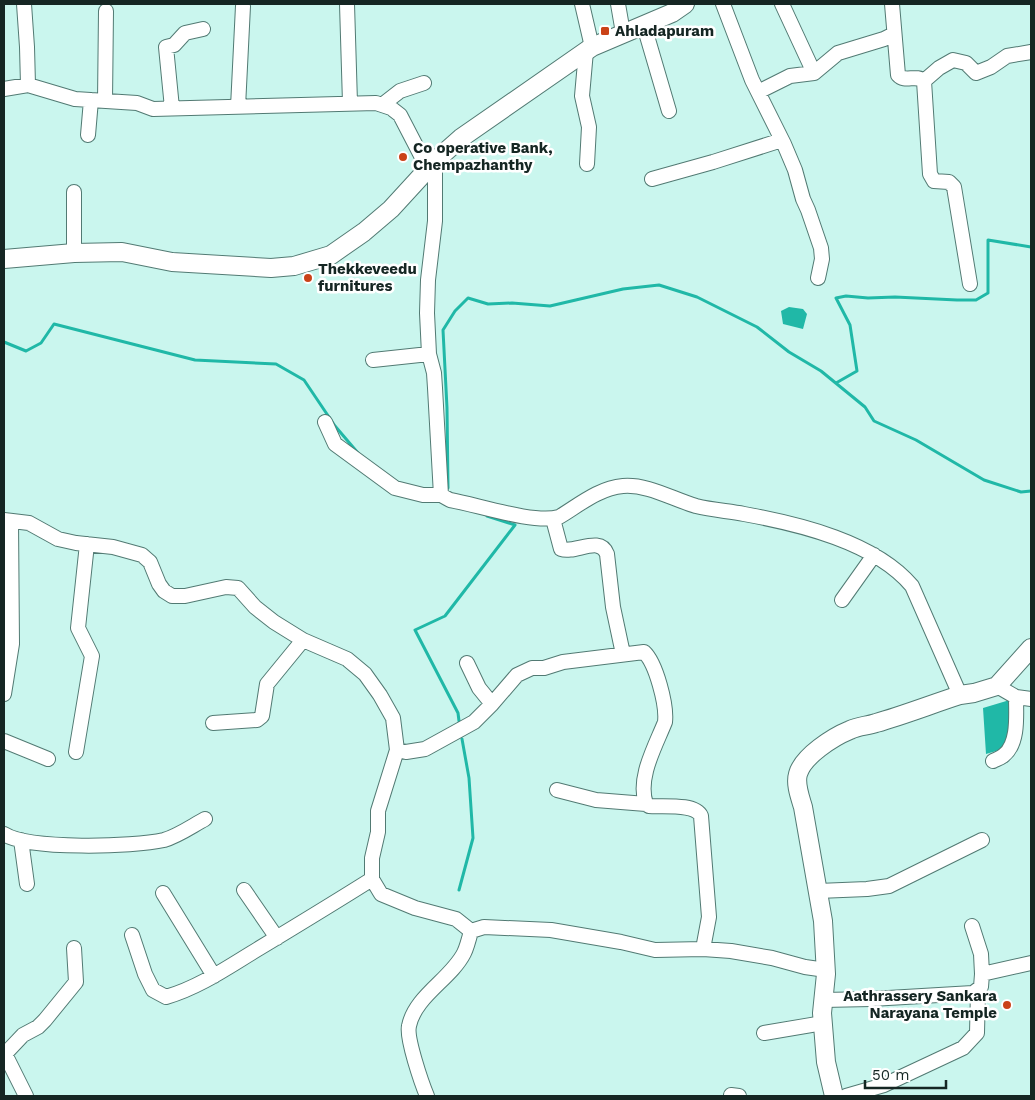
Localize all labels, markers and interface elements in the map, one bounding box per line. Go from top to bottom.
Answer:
place label: Ahladapuram [615,22,714,40]
marker: Ahladapuram [599,25,611,37]
place label: Co operative Bank, Chempazhanthy [413,139,553,174]
marker: Co operative Bank, Chempazhanthy [397,151,409,163]
place label: Thekkeveedu furnitures [318,260,417,295]
marker: Thekkeveedu furnitures [302,272,314,284]
place label: Aathrassery Sankara Narayana Temple [843,987,997,1022]
marker: Aathrassery Sankara Narayana Temple [1001,999,1013,1011]
scale bar [865,1058,946,1090]
text: 50 m [872,1066,909,1084]

